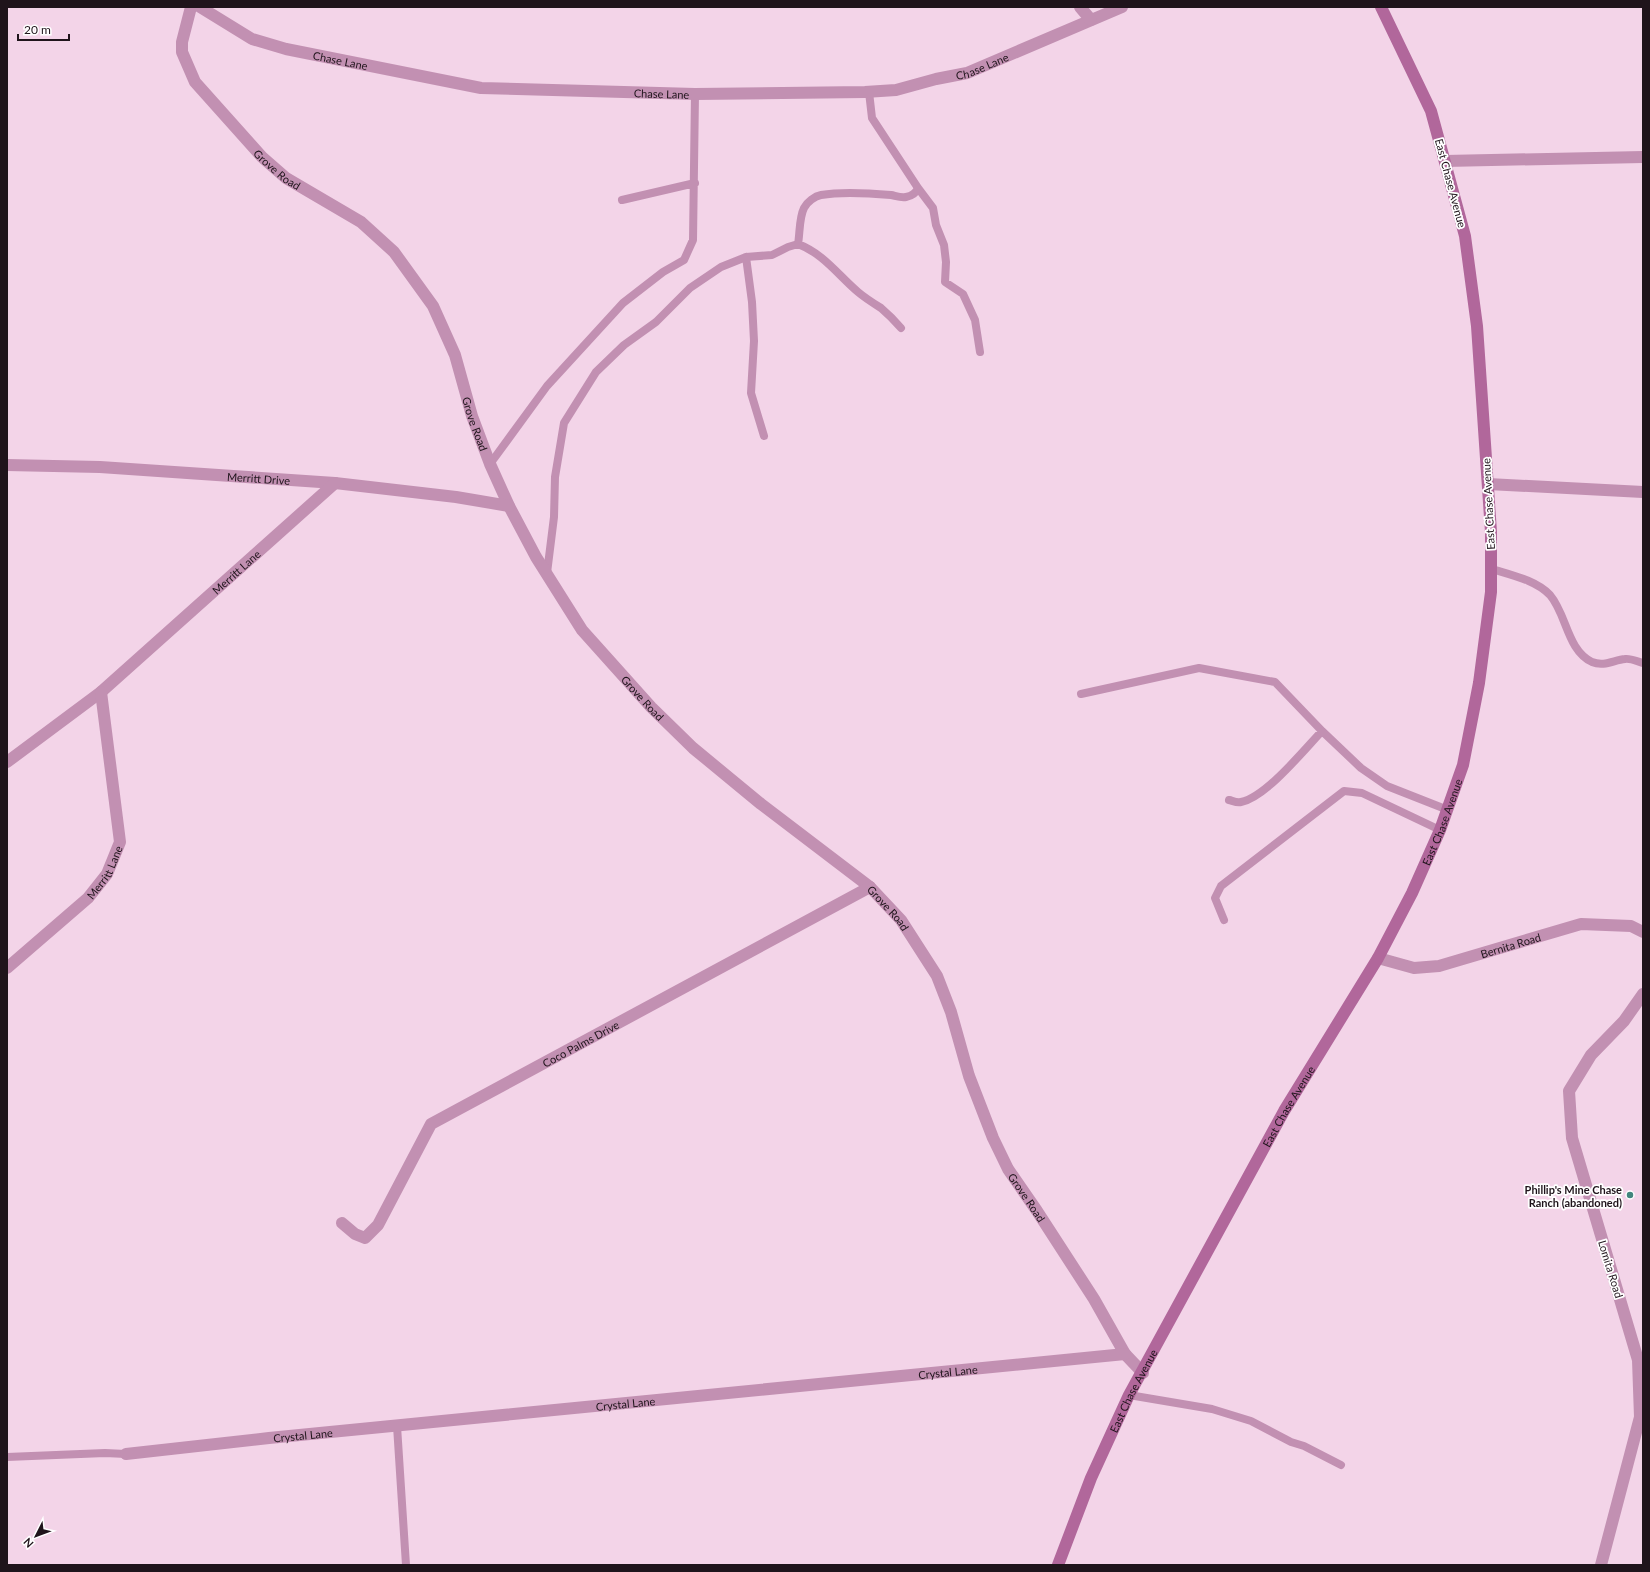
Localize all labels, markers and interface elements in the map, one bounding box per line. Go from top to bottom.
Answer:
scale bar [18,16,69,42]
text: 20 m [24,22,51,37]
street label: Chase Lane [312,48,369,72]
street label: Chase Lane [955,50,1010,82]
street label: Chase Lane [634,86,690,100]
street label: East Chase Avenue [1433,137,1469,229]
street label: Grove Road [251,146,303,192]
street label: Grove Road [460,395,491,453]
street label: East Chase Avenue [1479,458,1497,550]
street label: Merritt Drive [227,469,291,486]
street label: Merritt Lane [209,547,263,596]
street label: Grove Road [619,673,667,723]
street label: East Chase Avenue [1419,777,1464,867]
street label: Merritt Lane [84,843,125,901]
street label: Grove Road [865,882,912,933]
street label: Bernita Road [1479,930,1542,960]
street label: Coco Palms Drive [540,1017,621,1069]
street label: East Chase Avenue [1259,1063,1317,1149]
street label: Grove Road [1006,1170,1049,1224]
place label: Phillip's Mine Chase Ranch (abandoned) [1525,1183,1622,1209]
marker: Phillip's Mine Chase Ranch (abandoned) [1625,1190,1635,1200]
street label: Lomita Road [1596,1239,1626,1299]
street label: East Chase Avenue [1106,1346,1159,1434]
street label: Crystal Lane [918,1362,978,1381]
street label: Crystal Lane [595,1394,656,1412]
street label: Crystal Lane [273,1425,333,1444]
north arrow [16,1516,56,1556]
text: N [21,1536,36,1551]

